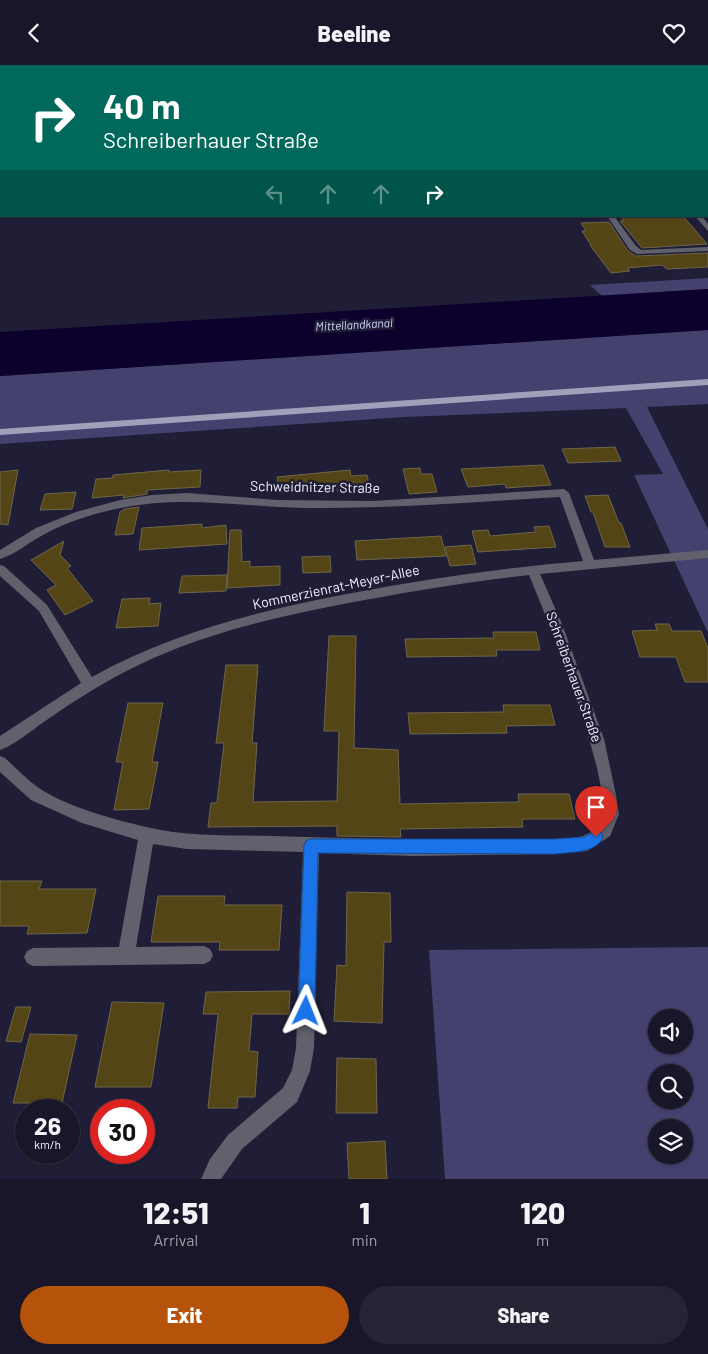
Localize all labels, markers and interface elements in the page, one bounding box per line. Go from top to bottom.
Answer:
icon: back [20,19,48,47]
icon: heart [660,19,688,47]
text: Beeline [317,20,391,46]
text: 40 m [103,84,180,126]
icon: right [20,85,85,150]
text: Schreiberhauer Straße [103,126,319,152]
icon: left [261,180,289,208]
icon: ahead [314,180,342,208]
icon: ahead [367,180,395,208]
icon: right [420,180,448,208]
water label: Mittellandkanal [315,315,393,333]
street label: Schweidnitzer Straße [250,477,380,496]
street label: Kommerzienrat-Meyer-Allee [251,560,421,613]
street label: Schreiberhauer Straße [543,609,606,744]
pin [575,786,617,837]
icon: arrive [582,793,610,821]
position arrow [279,984,331,1036]
map controls [648,1009,693,1164]
button: sound [648,1009,693,1054]
button: search [648,1064,693,1109]
speed limit sign: 30 [90,1099,155,1164]
text: 26 [34,1110,61,1140]
button: layers [648,1119,693,1164]
text: km/h [34,1137,61,1151]
text: 12:51 [143,1194,209,1230]
text: 1 [359,1194,370,1230]
text: 120 [520,1194,565,1230]
text: Arrival [153,1230,198,1249]
text: min [352,1230,377,1249]
text: m [536,1230,549,1249]
button: Exit [20,1286,349,1344]
button: Share [359,1286,688,1344]

